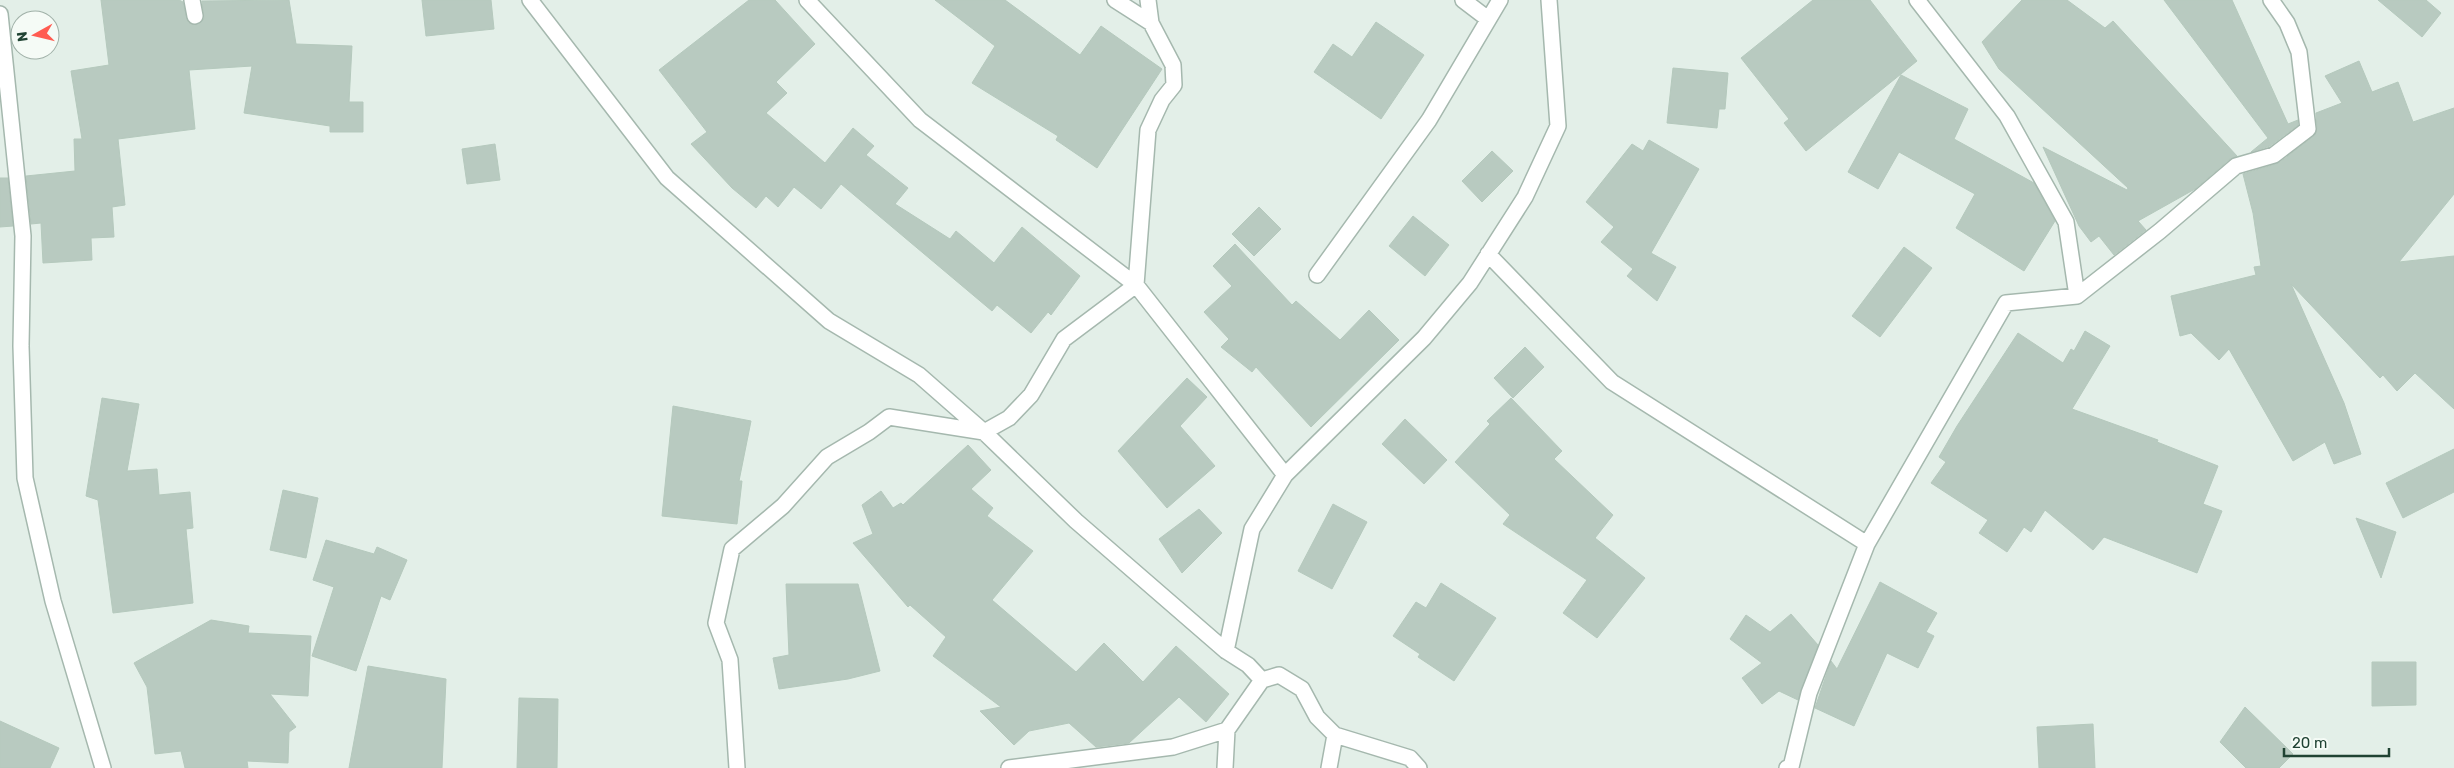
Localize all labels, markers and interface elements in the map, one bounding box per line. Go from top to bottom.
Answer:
north arrow [10,10,60,60]
text: N [14,31,32,43]
scale bar [2284,726,2389,758]
text: 20 m [2292,734,2327,752]

